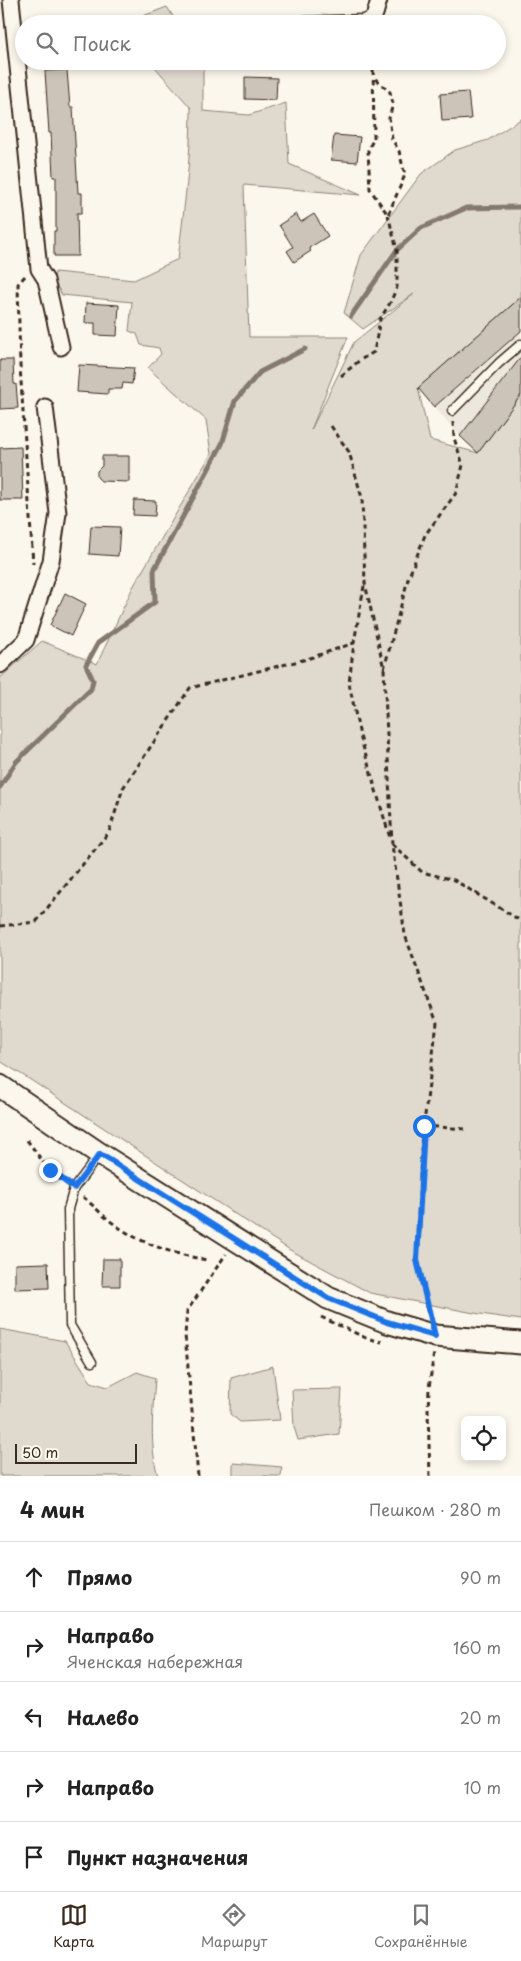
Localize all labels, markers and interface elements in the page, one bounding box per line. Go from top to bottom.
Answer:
search box [15,15,506,70]
icon: search [33,29,61,57]
text: Поиск [73,29,131,57]
route start [413,1115,436,1138]
route end [39,1159,62,1182]
map controls [461,1416,506,1461]
button: locate [461,1416,506,1461]
scale bar [15,1441,138,1464]
text: 50 m [22,1442,58,1463]
text: 4 мин [20,1493,85,1525]
text: Пешком · 280 m [369,1497,501,1521]
icon: ahead [20,1563,48,1591]
text: Прямо [67,1563,132,1591]
text: 90 m [460,1565,501,1589]
text: Направо [67,1621,154,1649]
icon: right [20,1633,48,1661]
text: 160 m [453,1635,501,1659]
text: Яченская набережная [67,1649,243,1673]
icon: left [20,1703,48,1731]
text: Налево [67,1703,139,1731]
text: 20 m [460,1705,501,1729]
icon: right [20,1773,48,1801]
text: Направо [67,1773,154,1801]
text: 10 m [464,1775,501,1799]
icon: arrive [20,1843,48,1871]
text: Пункт назначения [67,1843,248,1871]
tab: Карта [53,1901,94,1952]
tab: Маршрут [201,1901,267,1952]
tab: Сохранённые [374,1901,468,1952]

